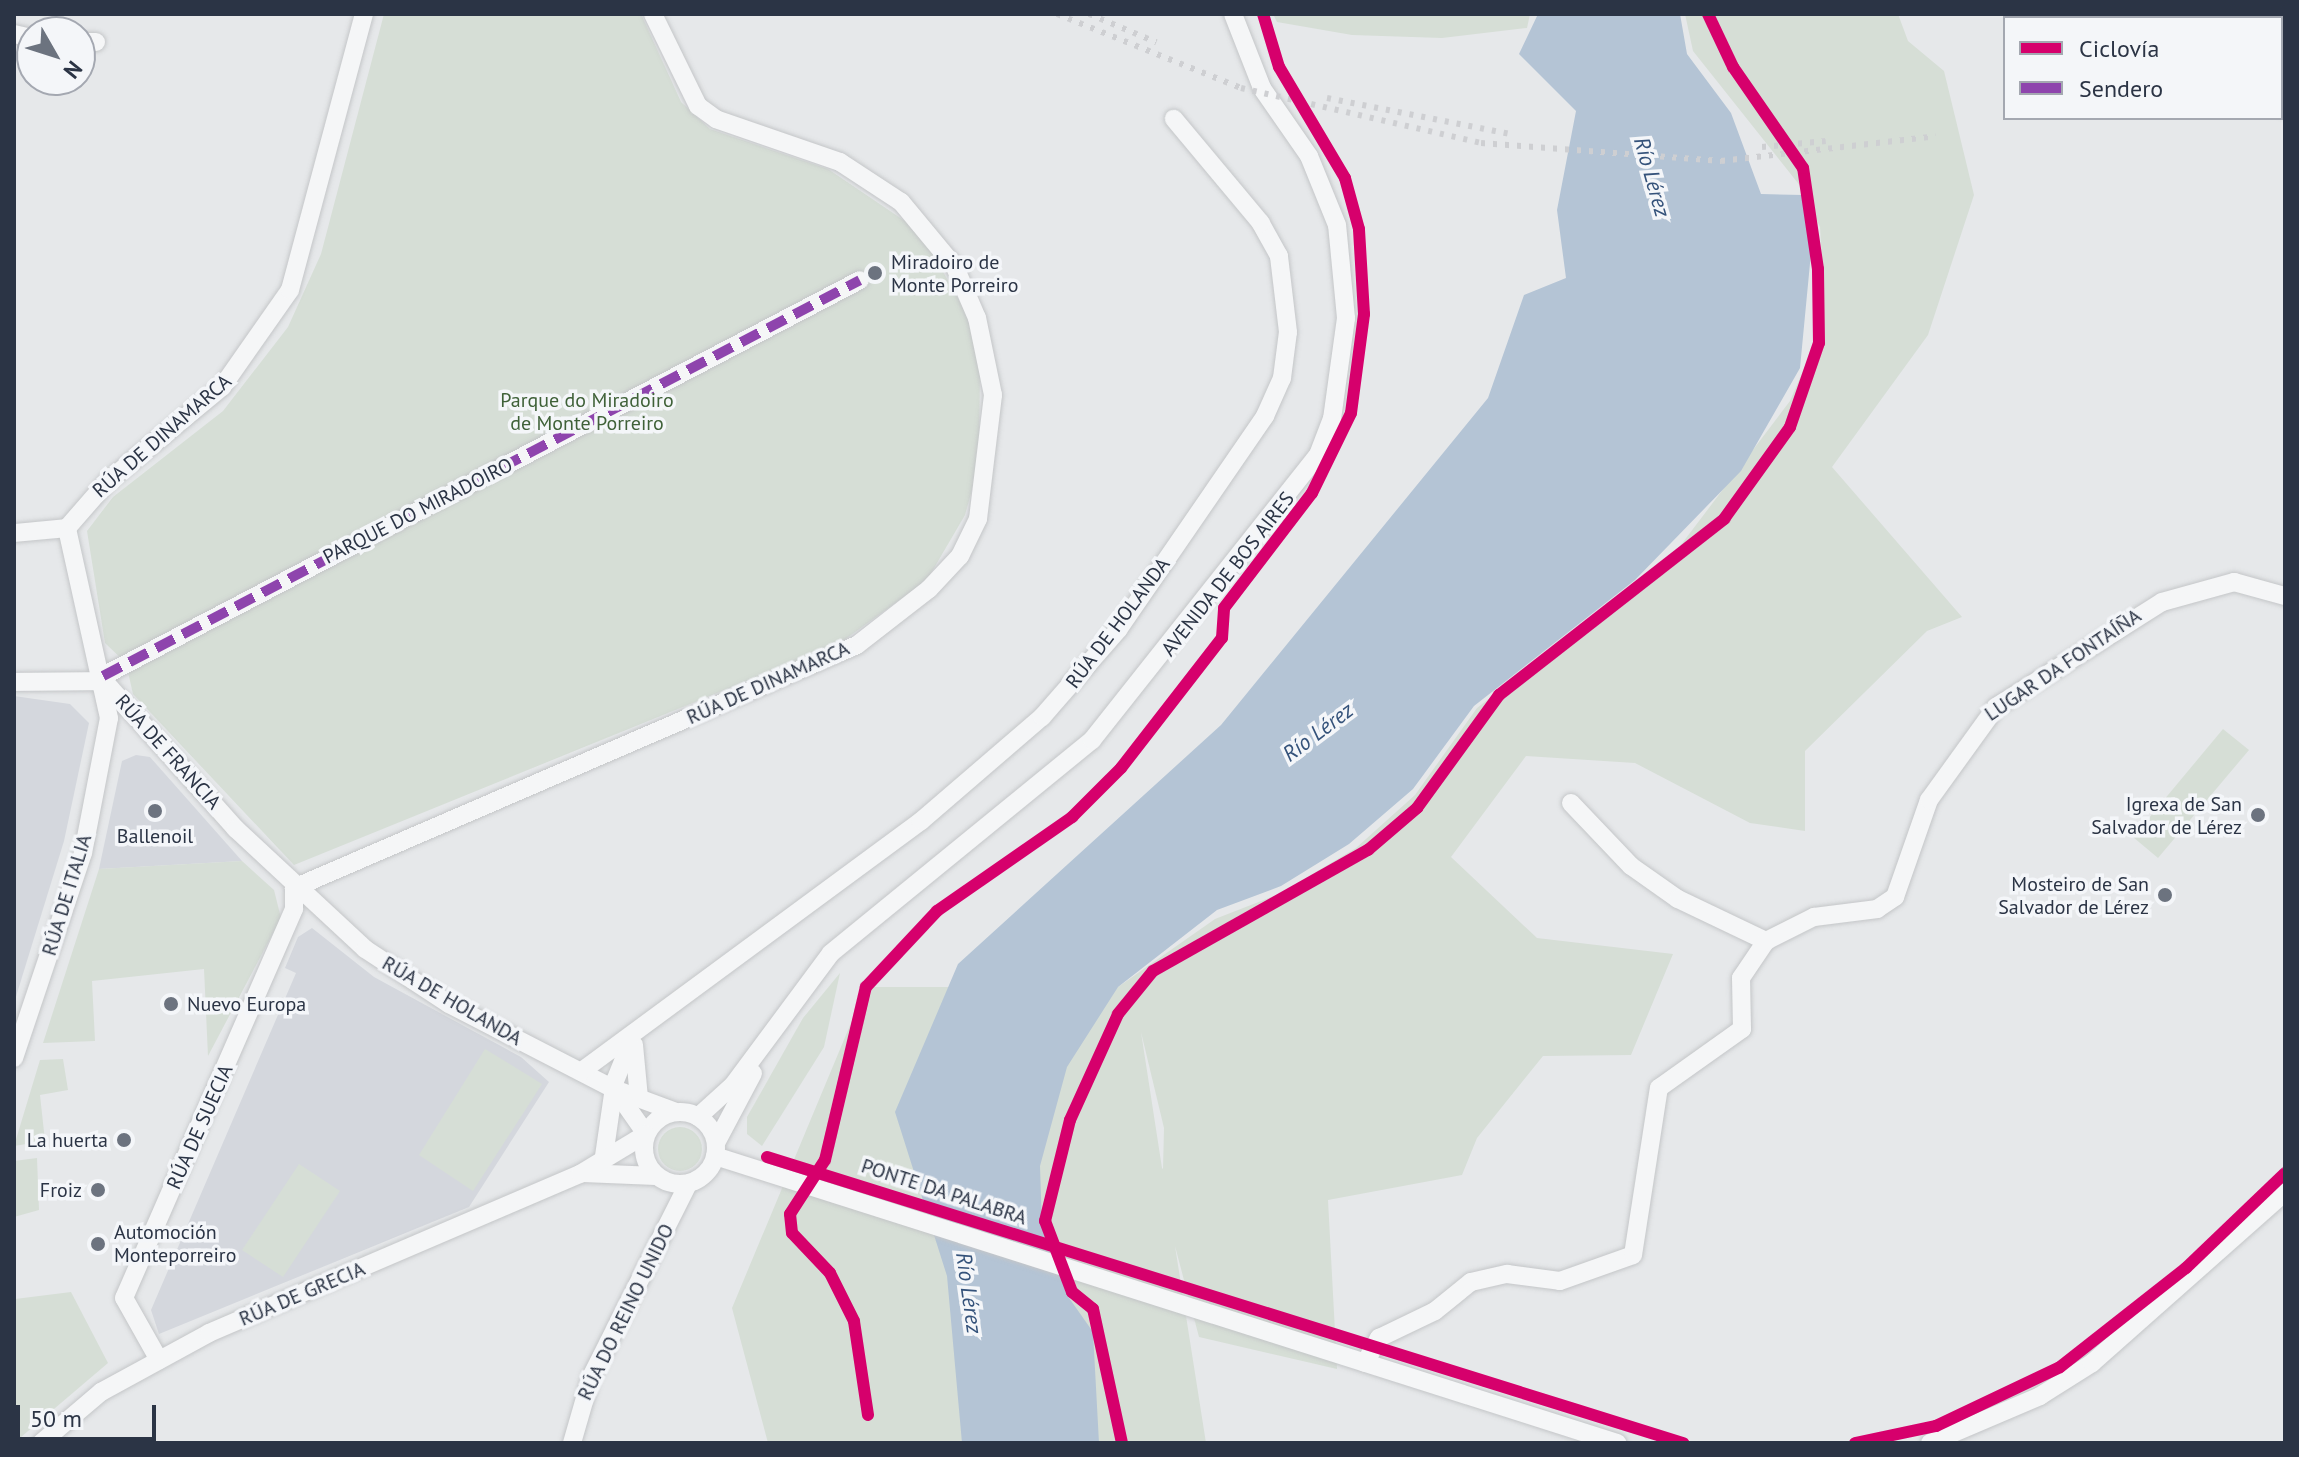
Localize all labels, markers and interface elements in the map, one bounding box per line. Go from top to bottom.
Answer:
north arrow [16,16,96,96]
legend [2003,16,2283,120]
text: Ciclovía [2079,33,2159,64]
text: N [58,55,89,84]
text: Sendero [2079,73,2163,104]
water label: Río Lérez [1628,134,1676,220]
place label: Miradoiro de Monte Porreiro [891,250,1018,297]
marker: Miradoiro de Monte Porreiro [866,264,884,282]
street label: RÚA DE DINAMARCA [88,369,236,503]
park label: Parque do Miradoiro de Monte Porreiro [500,389,674,436]
street label: PARQUE DO MIRADOIRO [319,453,517,569]
street label: AVENIDA DE BOS AIRES [1156,487,1300,661]
street label: RÚA DE HOLANDA [1061,553,1175,693]
street label: LUGAR DA FONTAÍÑA [1980,604,2146,726]
street label: RÚA DE DINAMARCA [683,636,853,730]
street label: RÚA DE FRANCIA [110,689,226,815]
water label: Río Lérez [1277,697,1359,767]
place label: Igrexa de San Salvador de Lérez [2091,792,2242,839]
marker: Ballenoil [146,802,164,820]
marker: Igrexa de San Salvador de Lérez [2249,806,2267,824]
place label: Ballenoil [117,824,193,848]
street label: RÚA DE ITALIA [37,831,97,959]
place label: Mosteiro de San Salvador de Lérez [1998,872,2149,919]
marker: Mosteiro de San Salvador de Lérez [2156,886,2174,904]
street label: RÚA DE HOLANDA [378,951,526,1051]
place label: Nuevo Europa [187,992,306,1016]
marker: Nuevo Europa [162,995,180,1013]
street label: RÚA DE SUECIA [162,1061,238,1193]
place label: La huerta [27,1128,108,1152]
marker: La huerta [115,1131,133,1149]
street label: PONTE DA PALABRA [858,1154,1030,1230]
place label: Froiz [40,1178,82,1202]
marker: Froiz [89,1181,107,1199]
place label: Automoción Monteporreiro [114,1220,236,1267]
street label: RÚA DO REINO UNIDO [573,1220,679,1404]
marker: Automoción Monteporreiro [89,1235,107,1253]
water label: Río Lérez [950,1251,988,1335]
street label: RÚA DE GRECIA [235,1257,369,1331]
scale bar [20,1389,160,1439]
text: 50 m [30,1403,82,1434]

